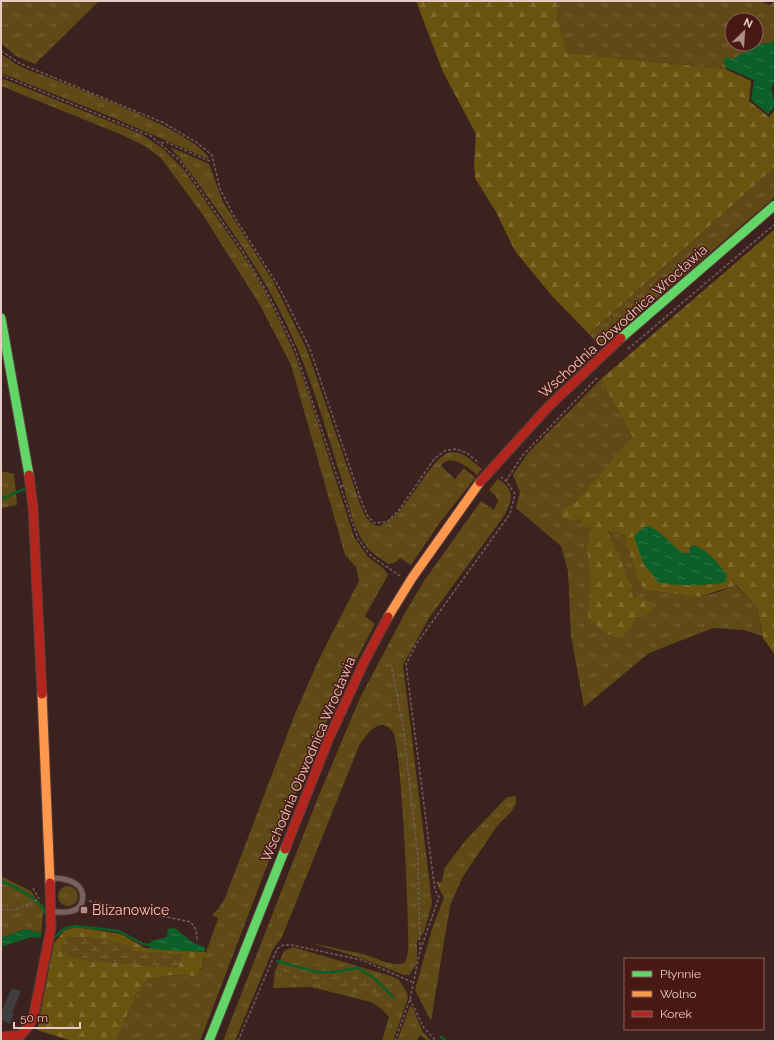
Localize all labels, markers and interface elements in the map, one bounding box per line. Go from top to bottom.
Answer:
north arrow [724,12,764,52]
text: N [741,16,755,31]
street label: Wschodnia Obwodnica Wrocławia [536,241,710,401]
street label: Wschodnia Obwodnica Wrocławia [257,654,359,864]
place label: Blizanowice [92,902,169,918]
marker: Blizanowice [79,905,89,915]
legend [624,958,764,1030]
text: Płynnie [660,967,701,981]
text: Wolno [660,987,696,1001]
scale bar [14,1004,80,1030]
text: Korek [660,1007,693,1021]
text: 50 m [20,1011,48,1025]

